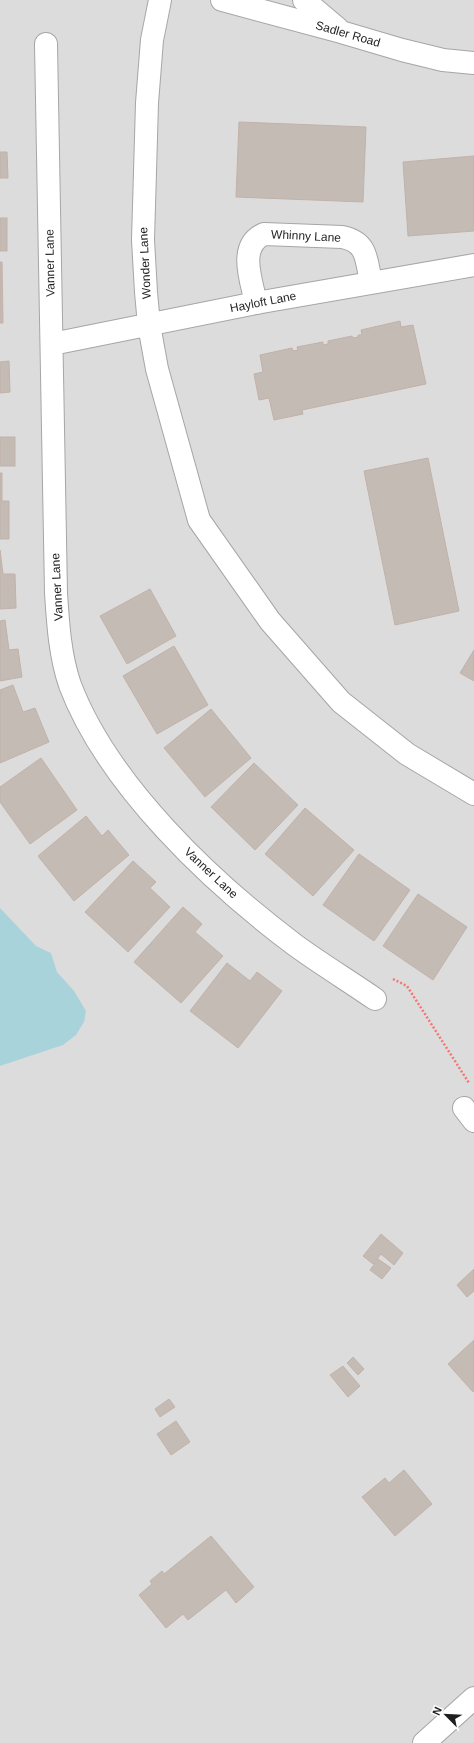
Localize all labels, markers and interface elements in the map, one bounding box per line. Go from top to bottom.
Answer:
street label: Sadler Road [314,18,382,50]
street label: Wonder Lane [136,226,154,299]
street label: Whinny Lane [271,227,342,245]
street label: Vanner Lane [42,229,58,297]
street label: Hayloft Lane [229,289,298,315]
street label: Vanner Lane [48,552,66,621]
street label: Vanner Lane [181,845,241,901]
north arrow [426,1695,466,1735]
text: N [430,1705,444,1717]

